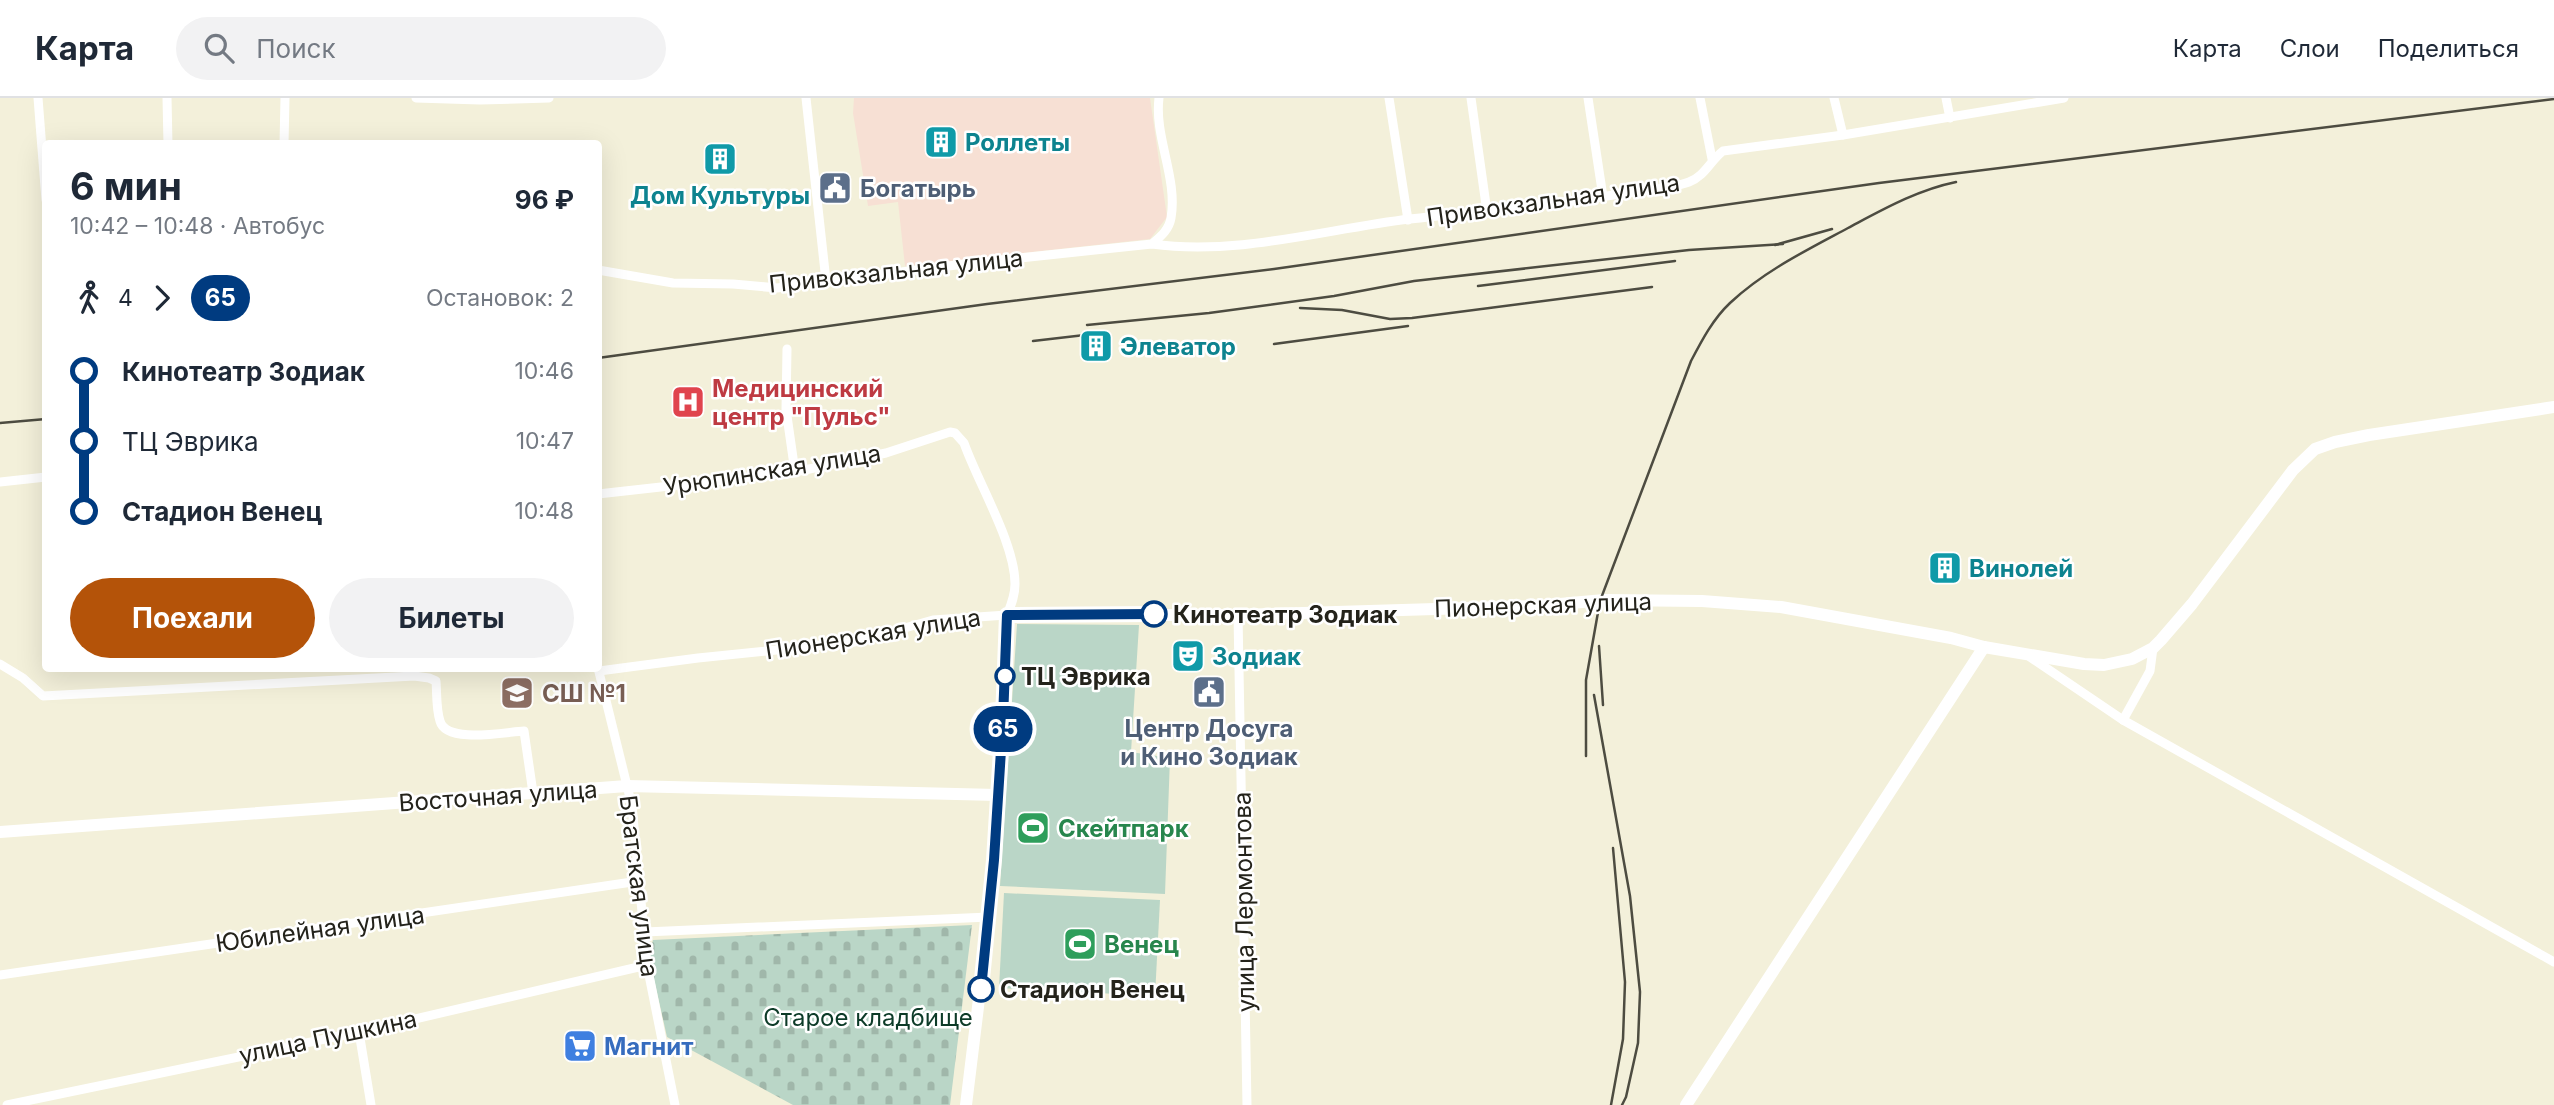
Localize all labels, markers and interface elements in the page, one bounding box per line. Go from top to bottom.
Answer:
search box [176,17,666,80]
text: Карта [35,28,134,68]
icon: search [200,29,238,67]
text: Поиск [256,33,335,64]
text: Карта [2173,34,2242,63]
text: Слои [2280,34,2340,63]
text: Поделиться [2378,34,2519,63]
building icon: Роллеты [922,123,960,161]
place label: Роллеты [965,128,1070,157]
building icon: Дом Культуры [701,140,739,178]
text: 6 мин [70,163,182,209]
street label: Привокзальная улица [1424,168,1682,232]
public building icon: Богатырь [816,169,854,207]
place label: Богатырь [860,174,976,203]
place label: Дом Культуры [630,181,810,210]
text: 96 ₽ [515,184,574,215]
text: 10:42 – 10:48 · Автобус [70,212,325,240]
street label: Привокзальная улица [767,243,1025,299]
icon: walk [70,279,108,317]
icon: forward [143,279,181,317]
text: 65 [205,283,236,312]
text: 4 [118,284,133,312]
text: Остановок: 2 [426,284,574,312]
building icon: Элеватор [1077,327,1115,365]
place label: Элеватор [1120,332,1236,361]
text: Кинотеатр Зодиак [122,356,365,387]
text: 10:46 [514,357,574,385]
place label: Медицинский центр "Пульс" [712,374,891,431]
hospital icon: Медицинский центр "Пульс" [669,383,707,421]
text: ТЦ Эврика [122,426,259,457]
text: 10:47 [516,427,574,455]
street label: Урюпинская улица [661,438,883,502]
text: Стадион Венец [122,496,323,527]
text: 10:48 [514,497,574,525]
building icon: Винолей [1926,549,1964,587]
place label: Винолей [1969,554,2073,583]
button: Поехали [70,578,315,658]
button: Билеты [329,578,574,658]
street label: Пионерская улица [1434,587,1652,623]
place label: Кинотеатр Зодиак [1173,600,1397,629]
marker: Кинотеатр Зодиак [1141,601,1167,627]
street label: Пионерская улица [763,603,983,665]
theatre icon: Зодиак [1169,637,1207,675]
place label: Зодиак [1212,642,1301,671]
place label: ТЦ Эврика [1021,662,1151,691]
marker: ТЦ Эврика [995,666,1015,686]
public building icon: Центр Досуга и Кино Зодиак [1190,673,1228,711]
school or university icon: СШ №1 [498,674,536,712]
place label: СШ №1 [542,679,626,708]
line badge: 65 [972,706,1034,752]
text: 65 [988,714,1018,743]
place label: Центр Досуга и Кино Зодиак [1120,714,1298,771]
street label: Восточная улица [398,775,598,817]
street label: улица Лермонтова [1228,791,1260,1013]
street label: Братская улица [613,793,665,979]
sports icon: Скейтпарк [1014,809,1052,847]
place label: Скейтпарк [1058,814,1189,843]
street label: Юбилейная улица [214,900,426,958]
sports icon: Венец [1061,925,1099,963]
place label: Венец [1104,930,1179,959]
place label: Стадион Венец [1000,975,1185,1004]
marker: Стадион Венец [968,976,994,1002]
park label: Старое кладбище [763,1003,973,1032]
street label: улица Пушкина [236,1004,420,1070]
supermarket icon: Магнит [561,1027,599,1065]
place label: Магнит [604,1032,693,1061]

